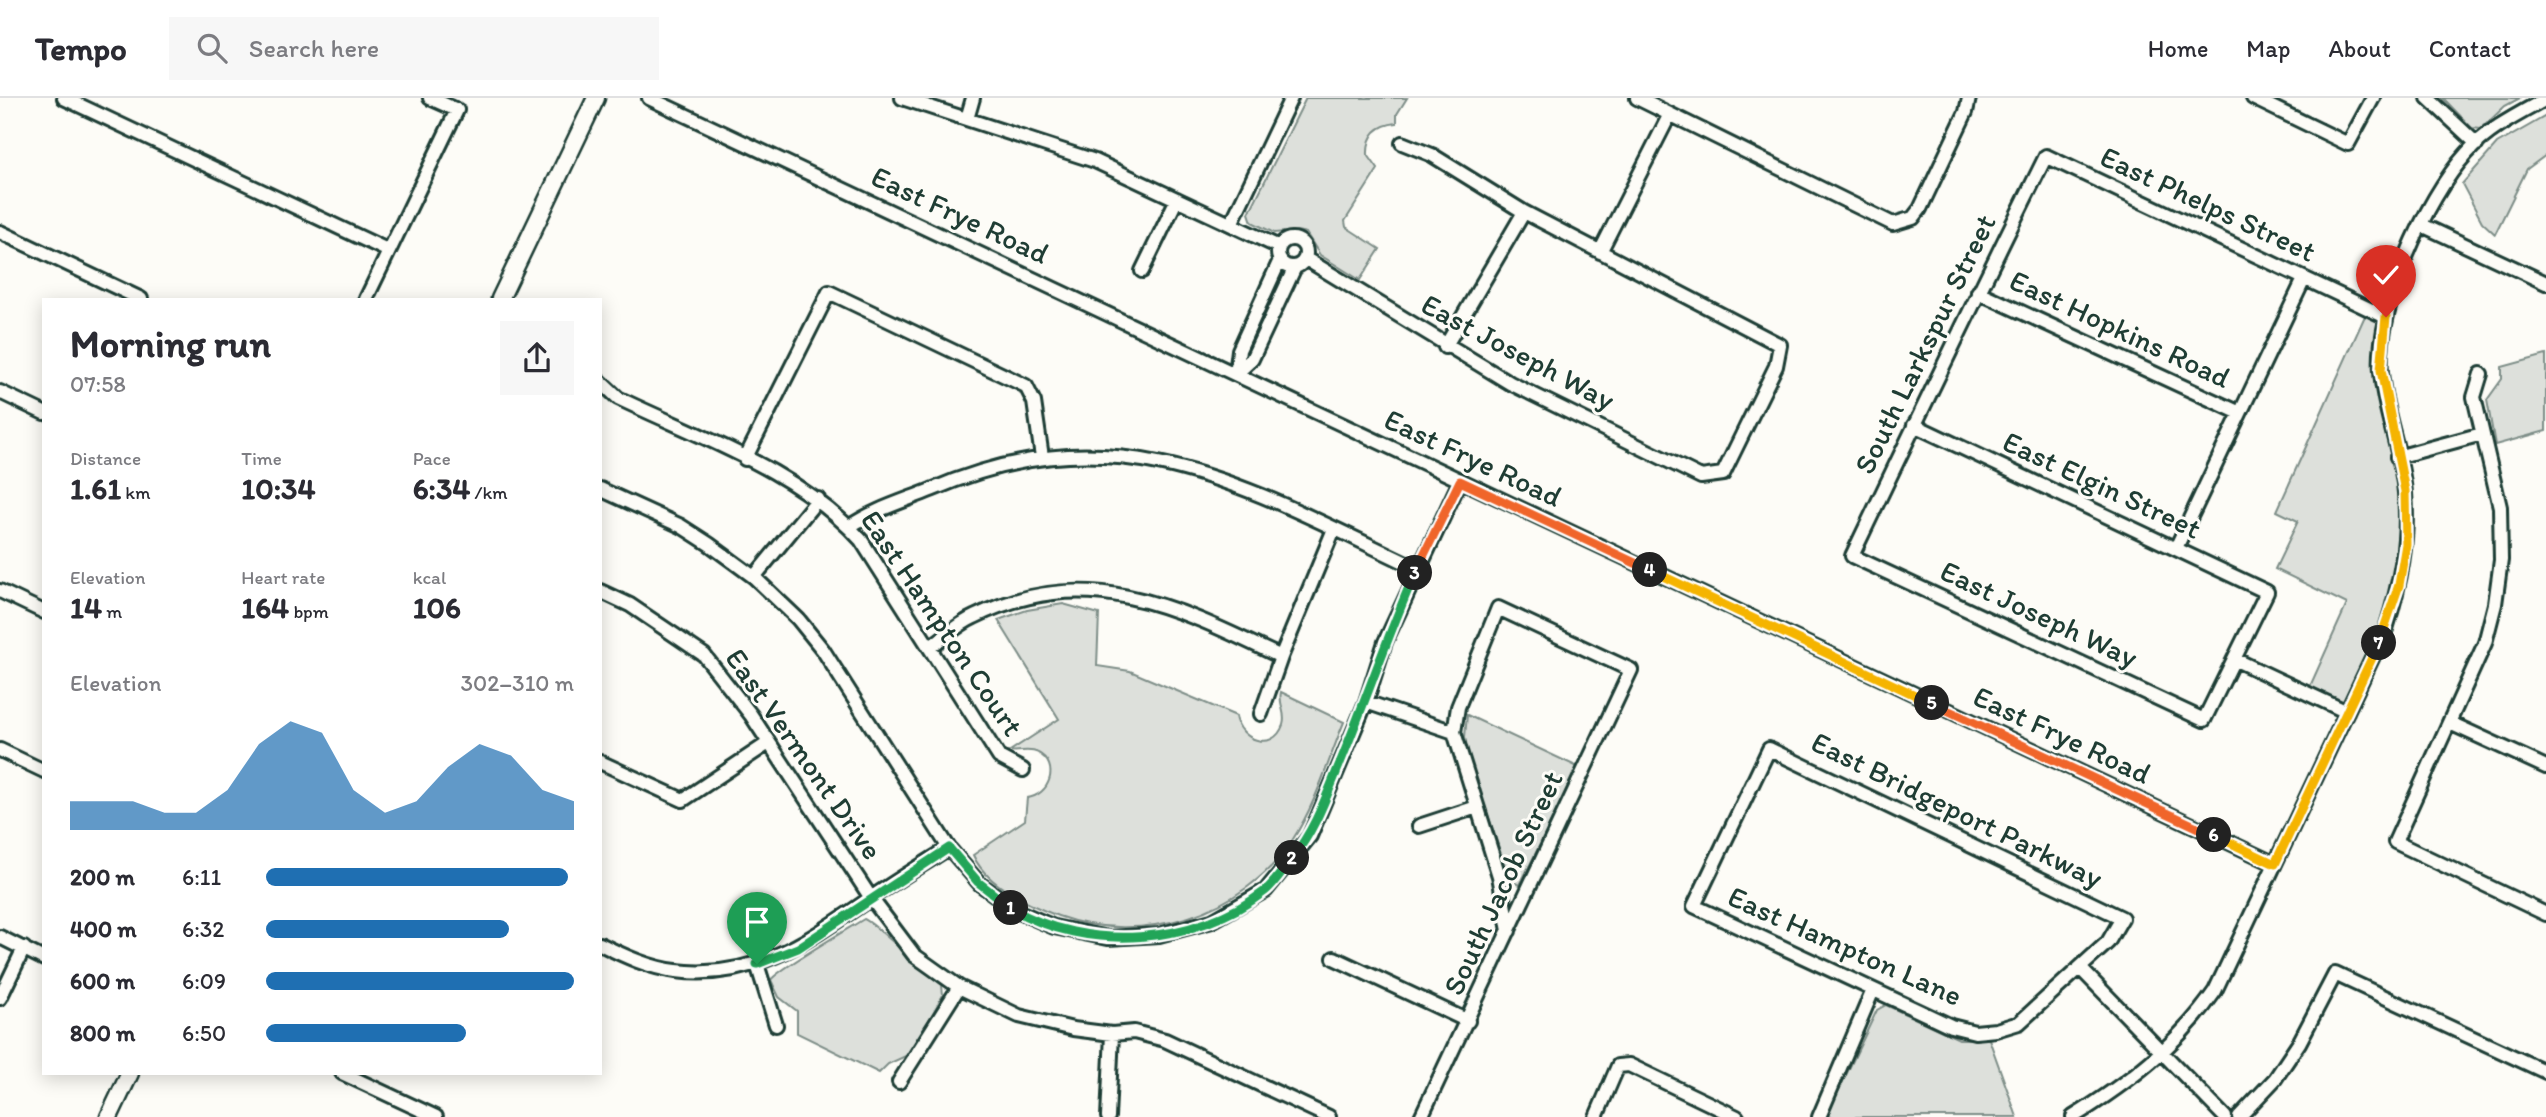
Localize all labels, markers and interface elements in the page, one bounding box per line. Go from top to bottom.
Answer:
search box [169,17,659,80]
text: Tempo [35,29,127,68]
icon: search [193,29,231,67]
text: Search here [249,32,379,64]
text: Home [2148,34,2208,63]
text: Map [2246,34,2290,63]
text: About [2328,34,2391,63]
text: Contact [2429,34,2511,63]
street label: East Phelps Street [2095,137,2322,270]
street label: East Frye Road [866,157,1055,272]
street label: South Larkspur Street [1846,208,2004,480]
pin [2356,245,2416,317]
icon: check [2367,256,2405,294]
street label: East Hopkins Road [2004,261,2237,396]
street label: East Joseph Way [1415,285,1621,418]
text: Morning run [70,321,271,367]
button: share [500,321,574,395]
text: 07:58 [70,370,126,398]
street label: East Frye Road [1379,400,1568,515]
street label: East Elgin Street [1997,422,2207,547]
text: Distance [70,447,141,470]
text: Time [241,447,282,470]
text: Pace [413,447,451,470]
text: 1.61 [70,470,121,507]
text: 10:34 [241,470,315,507]
text: 6:34 [413,470,470,507]
text: km [121,481,151,504]
text: /km [470,481,508,504]
street label: East Hampton Court [853,503,1032,743]
pin: 4 [1632,552,1668,588]
street label: East Joseph Way [1935,552,2144,675]
pin: 3 [1398,556,1432,590]
text: 4 [1644,558,1655,581]
text: 3 [1409,561,1420,584]
text: Elevation [70,566,146,589]
text: Heart rate [241,566,325,589]
text: kcal [413,566,446,589]
text: 14 [70,589,102,626]
text: 164 [241,589,289,626]
text: 106 [413,589,461,626]
text: m [102,600,122,623]
text: bpm [289,600,329,623]
pin: 7 [2362,626,2396,660]
text: 7 [2374,631,2383,654]
street label: East Vermont Drive [718,641,891,866]
text: Elevation [70,669,161,697]
text: 302–310 m [460,669,574,697]
street label: East Frye Road [1968,677,2157,792]
pin: 5 [1914,686,1950,720]
text: 5 [1927,691,1936,714]
street label: East Bridgeport Parkway [1806,723,2109,896]
street label: South Jacob Street [1434,765,1571,1001]
pin: 6 [2196,818,2232,852]
text: 6 [2208,823,2219,846]
pin: 2 [1274,840,1310,876]
text: 2 [1287,846,1297,869]
text: 200 m [70,863,135,891]
text: 6:11 [182,863,221,891]
street label: East Hampton Lane [1722,877,1968,1014]
pin: 1 [993,890,1028,926]
pin [727,892,787,964]
text: 1 [1006,896,1015,919]
icon: arrive [738,903,776,941]
text: 400 m [70,915,137,943]
text: 6:32 [182,915,224,943]
text: 600 m [70,967,135,995]
text: 6:09 [182,967,226,995]
text: 800 m [70,1019,135,1047]
text: 6:50 [182,1019,226,1047]

